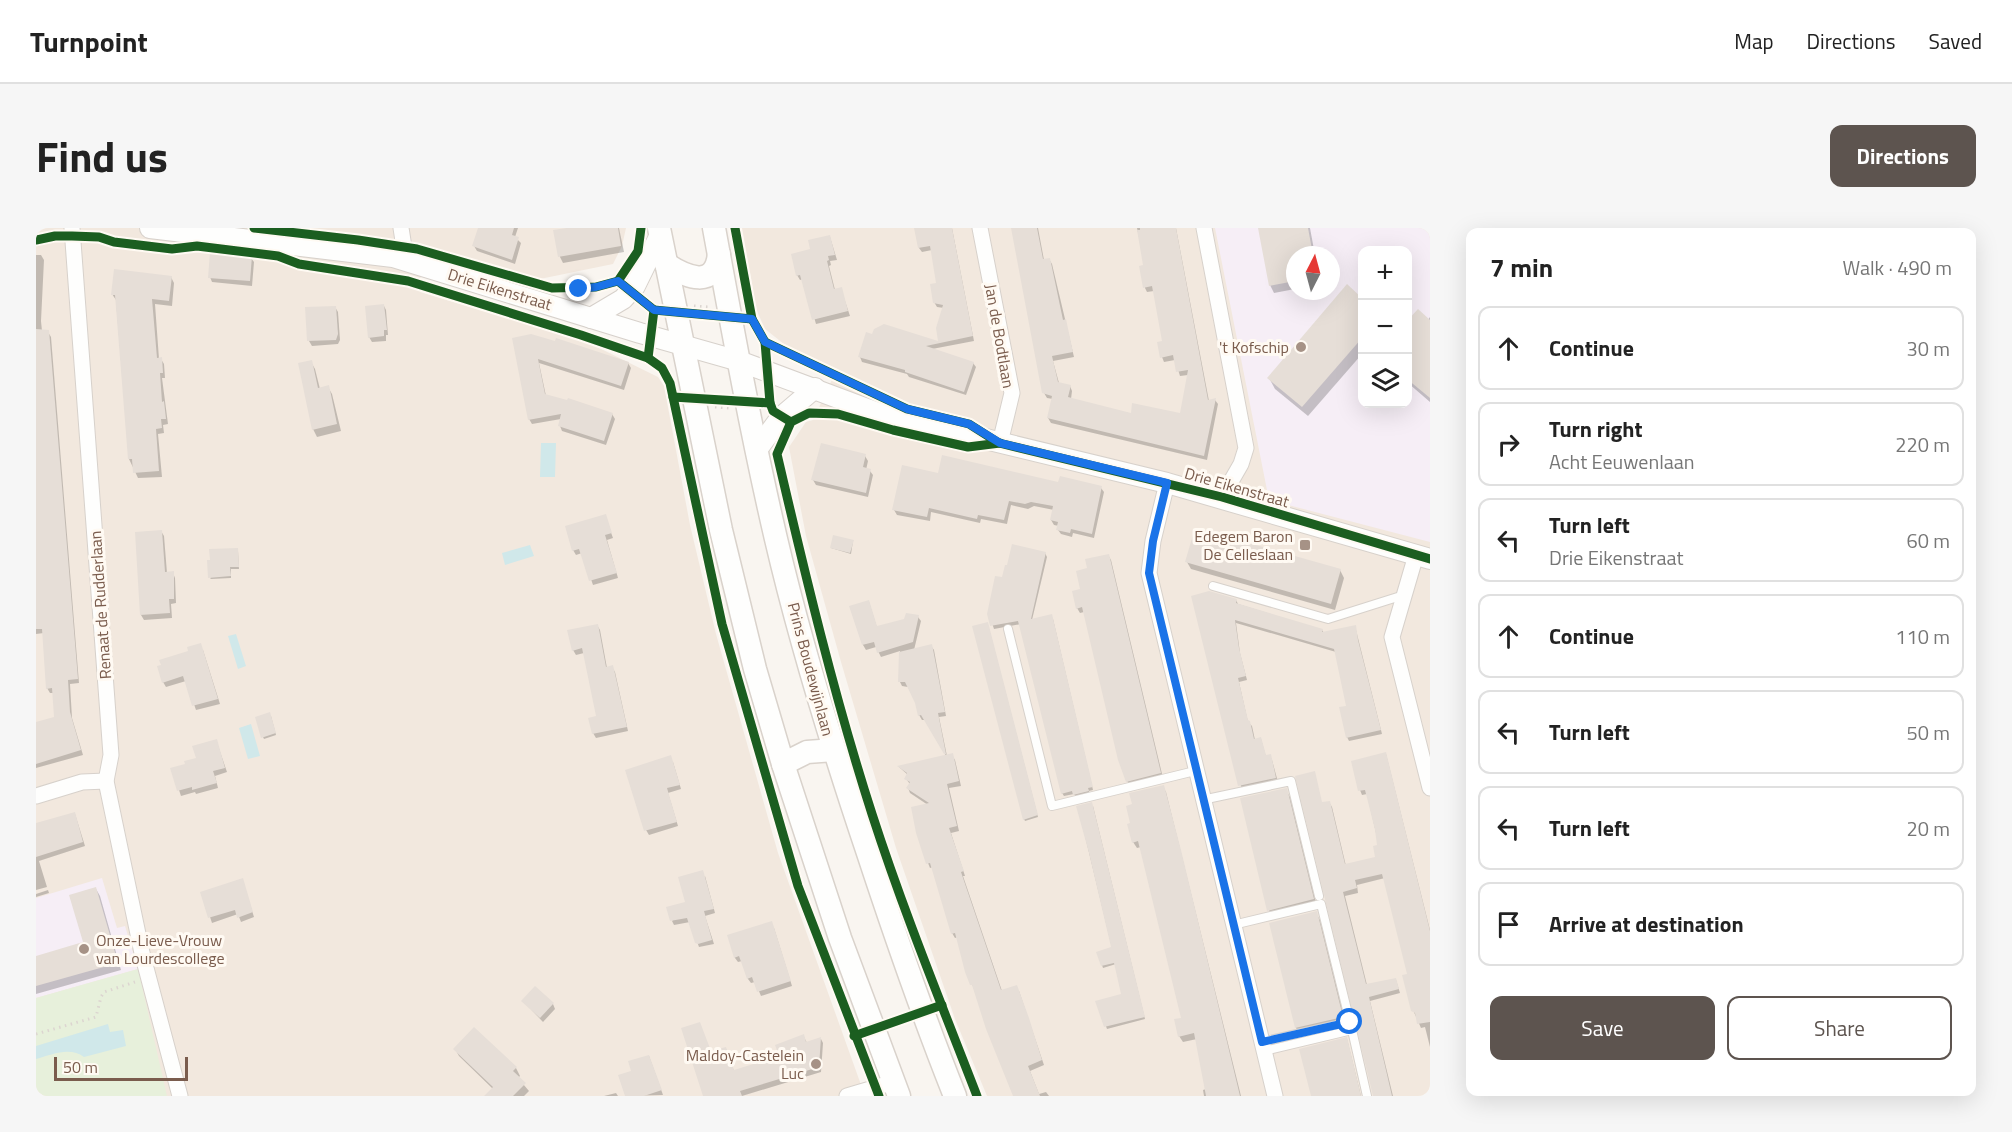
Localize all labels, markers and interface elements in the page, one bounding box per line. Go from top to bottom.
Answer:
text: Turnpoint [30,20,148,63]
text: Map [1734,25,1774,57]
text: Directions [1807,25,1896,57]
text: Saved [1929,25,1982,57]
text: Find us [36,124,168,188]
button: Directions [1830,125,1976,187]
north arrow [1286,246,1340,300]
map controls [1358,246,1412,408]
button: + [1358,246,1412,300]
text: 7 min [1490,248,1553,287]
text: Walk · 490 m [1843,252,1952,283]
street label: Drie Eikenstraat [445,262,555,316]
route end [565,275,591,301]
street label: Jan de Bodtlaan [979,282,1021,390]
button: − [1358,300,1412,354]
text: Continue [1549,331,1634,365]
icon: ahead [1492,332,1525,365]
text: 30 m [1906,333,1950,364]
place label: 't Kofschip [1219,335,1289,359]
marker: 't Kofschip [1294,340,1308,354]
button: layers [1358,354,1412,408]
text: Turn right [1549,412,1643,446]
icon: right [1492,428,1525,461]
text: 220 m [1895,429,1950,460]
text: Acht Eeuwenlaan [1549,446,1695,477]
street label: Drie Eikenstraat [1182,461,1292,513]
text: Turn left [1549,508,1630,542]
place label: Edegem Baron De Celleslaan [1194,524,1293,566]
icon: left [1492,524,1525,557]
text: 60 m [1906,525,1950,556]
street label: Renaat de Rudderlaan [83,530,117,680]
marker: Edegem Baron De Celleslaan [1298,538,1312,552]
text: Drie Eikenstraat [1549,542,1684,573]
street label: Prins Boudewijnlaan [782,600,840,738]
text: Continue [1549,619,1634,653]
icon: ahead [1492,620,1525,653]
text: 110 m [1895,621,1950,652]
text: Turn left [1549,715,1630,749]
icon: left [1492,716,1525,749]
text: 50 m [1906,717,1950,748]
text: Turn left [1549,811,1630,845]
icon: left [1492,812,1525,845]
text: 20 m [1906,813,1950,844]
text: Arrive at destination [1549,907,1744,941]
icon: arrive [1492,908,1525,941]
place label: Onze-Lieve-Vrouw van Lourdescollege [96,928,225,970]
marker: Onze-Lieve-Vrouw van Lourdescollege [77,942,91,956]
button: Save [1490,996,1715,1060]
button: Share [1727,996,1952,1060]
route start [1336,1008,1362,1034]
place label: Maldoy-Castelein Luc [686,1043,804,1085]
scale bar [54,1054,188,1082]
text: 50 m [63,1055,98,1079]
marker: Maldoy-Castelein Luc [809,1057,823,1071]

